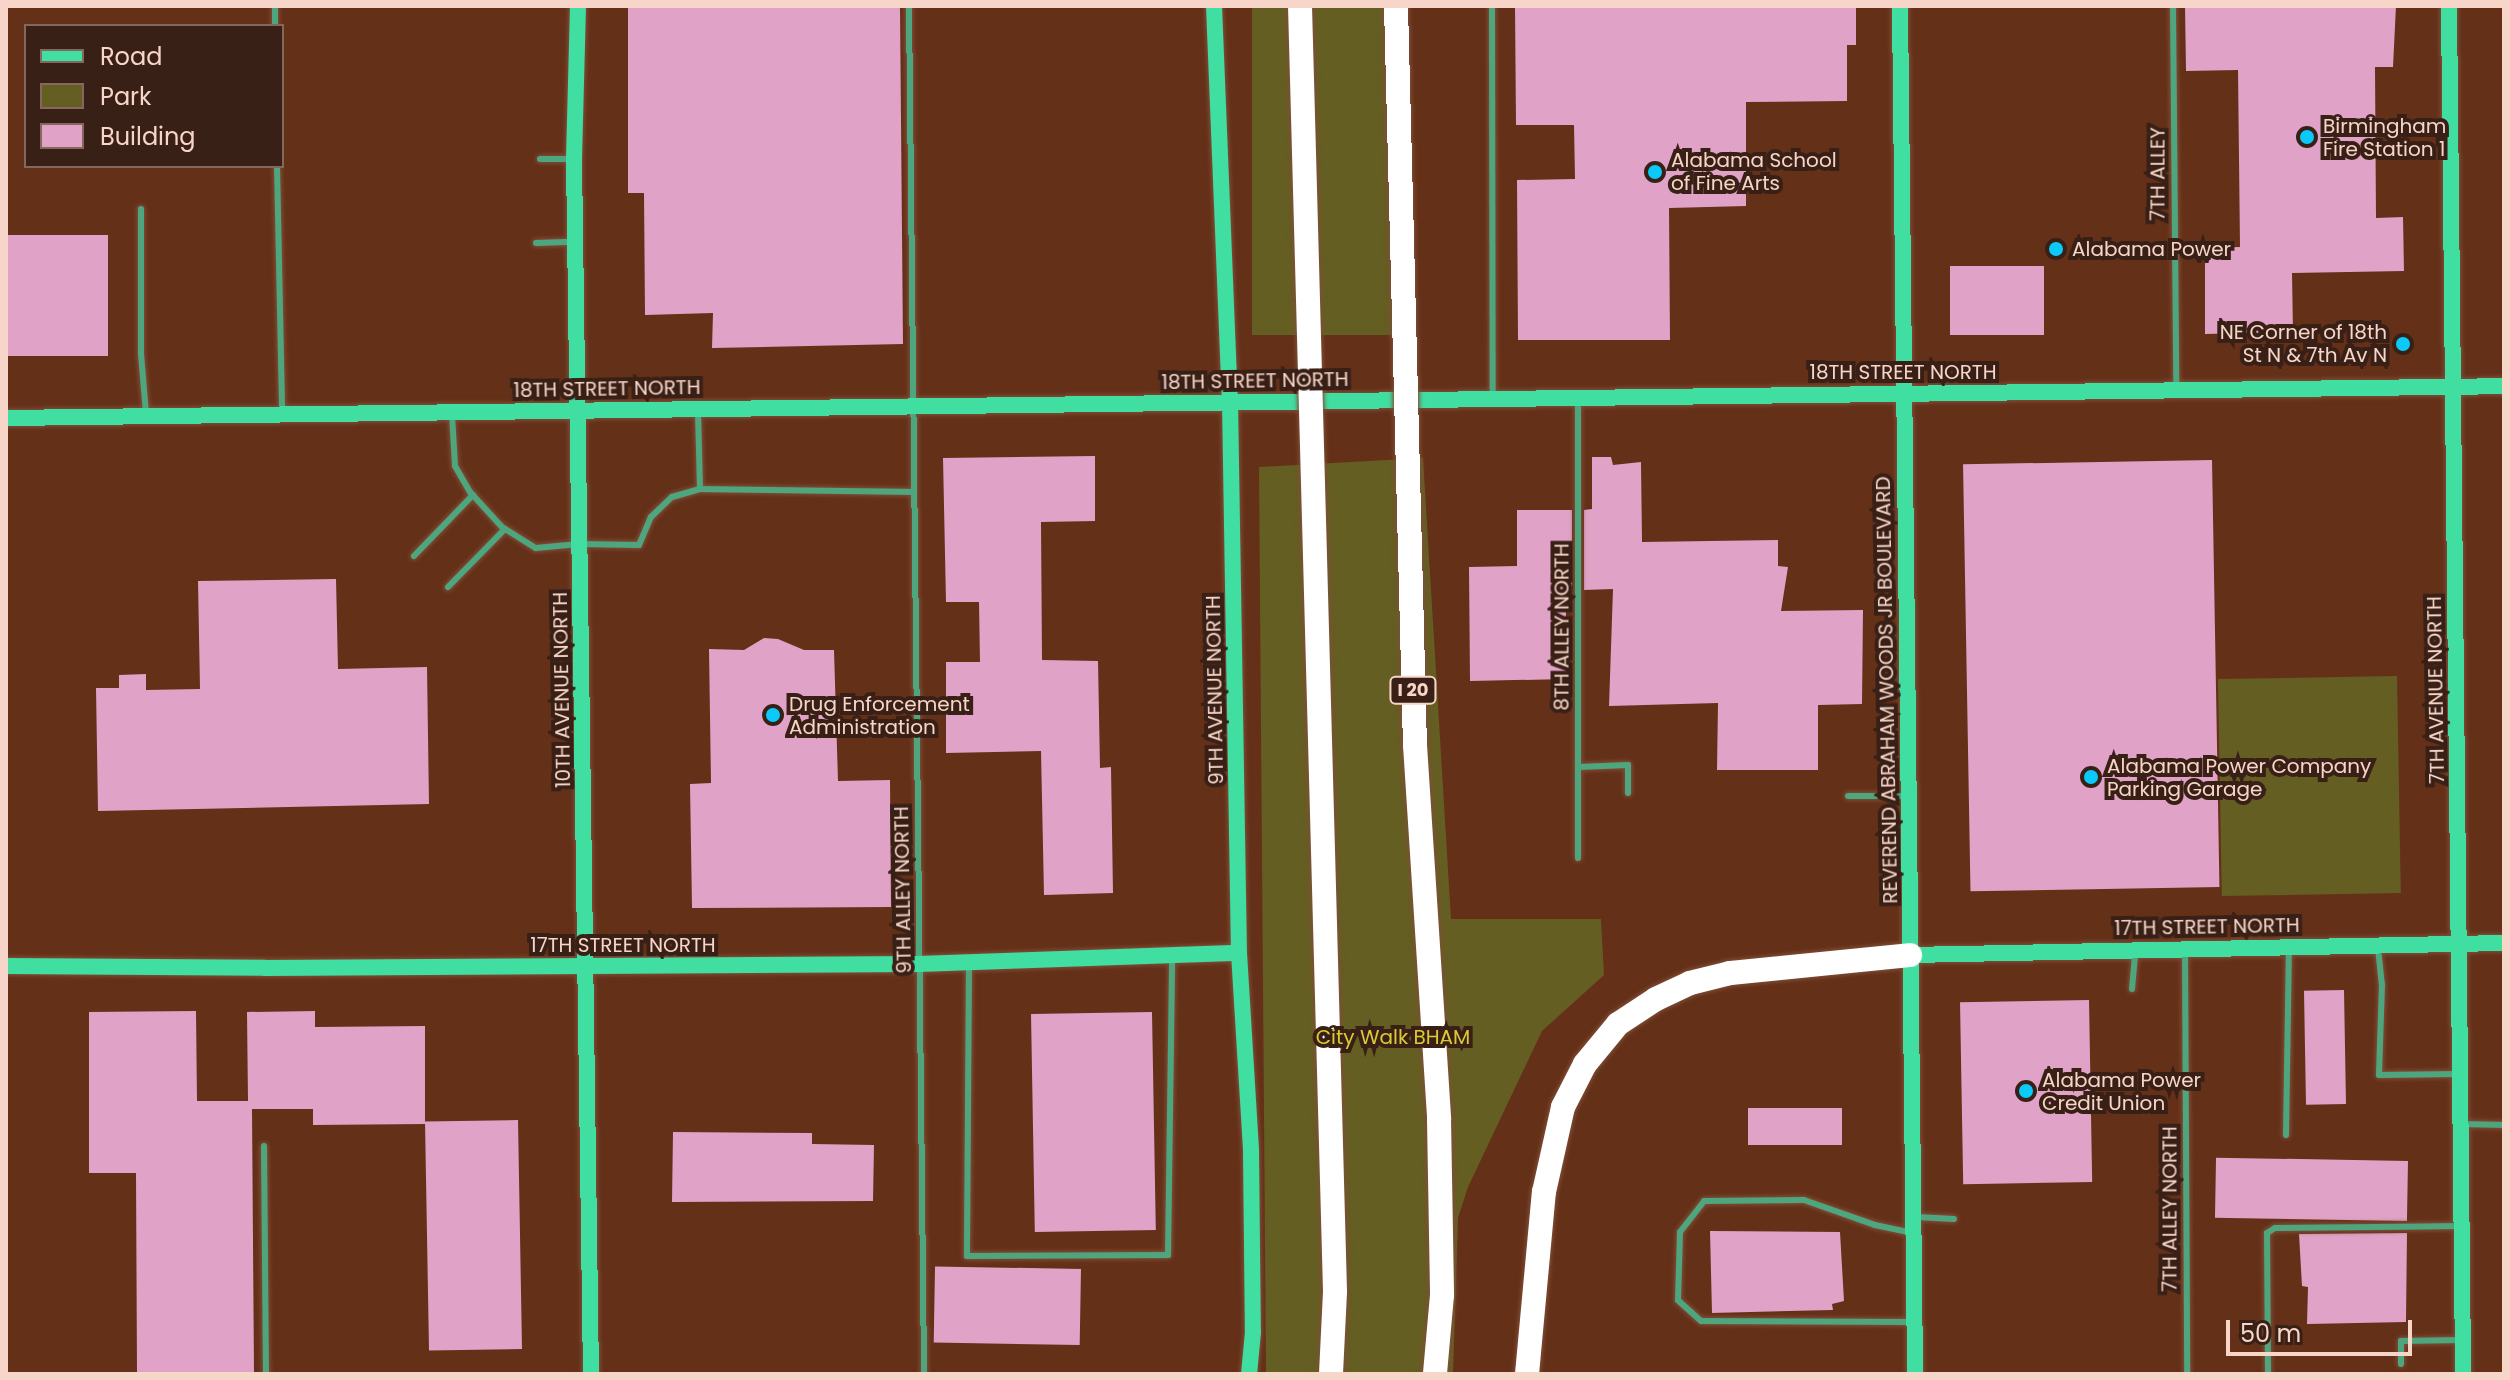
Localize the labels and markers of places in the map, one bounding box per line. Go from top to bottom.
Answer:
place label: Birmingham Fire Station 1 [2323,114,2446,161]
marker: Birmingham Fire Station 1 [2298,128,2316,146]
place label: Alabama School of Fine Arts [1671,148,1837,195]
marker: Alabama School of Fine Arts [1646,163,1664,181]
place label: Alabama Power [2072,237,2231,261]
marker: Alabama Power [2047,240,2065,258]
place label: NE Corner of 18th St N & 7th Av N [2220,320,2387,367]
marker: NE Corner of 18th St N & 7th Av N [2394,335,2412,353]
place label: Drug Enforcement Administration [789,692,970,739]
marker: Drug Enforcement Administration [764,706,782,724]
place label: Alabama Power Company Parking Garage [2107,754,2371,801]
marker: Alabama Power Company Parking Garage [2082,768,2100,786]
place label: Alabama Power Credit Union [2042,1068,2201,1115]
marker: Alabama Power Credit Union [2017,1082,2035,1100]

